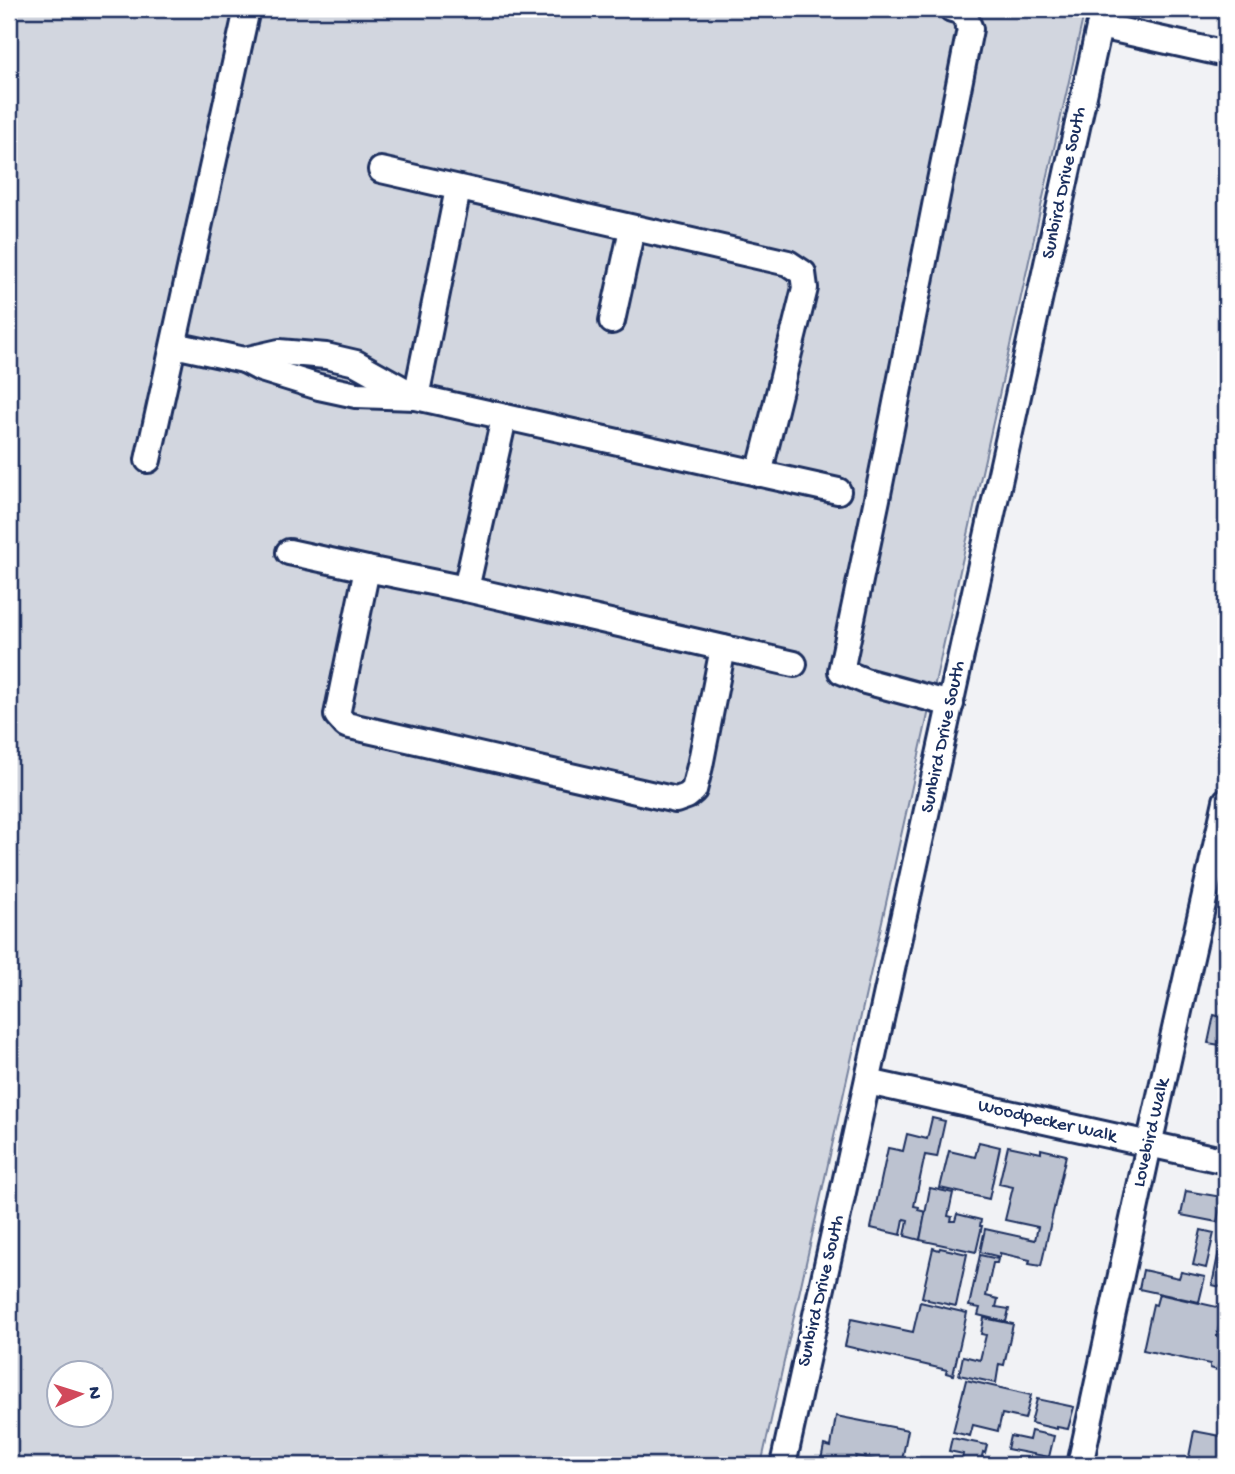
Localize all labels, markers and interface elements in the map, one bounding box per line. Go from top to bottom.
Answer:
street label: Sunbird Drive South [1038,105,1092,261]
street label: Sunbird Drive South [917,659,971,815]
street label: Lovebird Walk [1128,1075,1176,1190]
street label: Woodpecker Walk [975,1095,1120,1149]
street label: Sunbird Drive South [793,1213,851,1369]
north arrow [46,1358,116,1428]
text: N [82,1386,105,1400]

